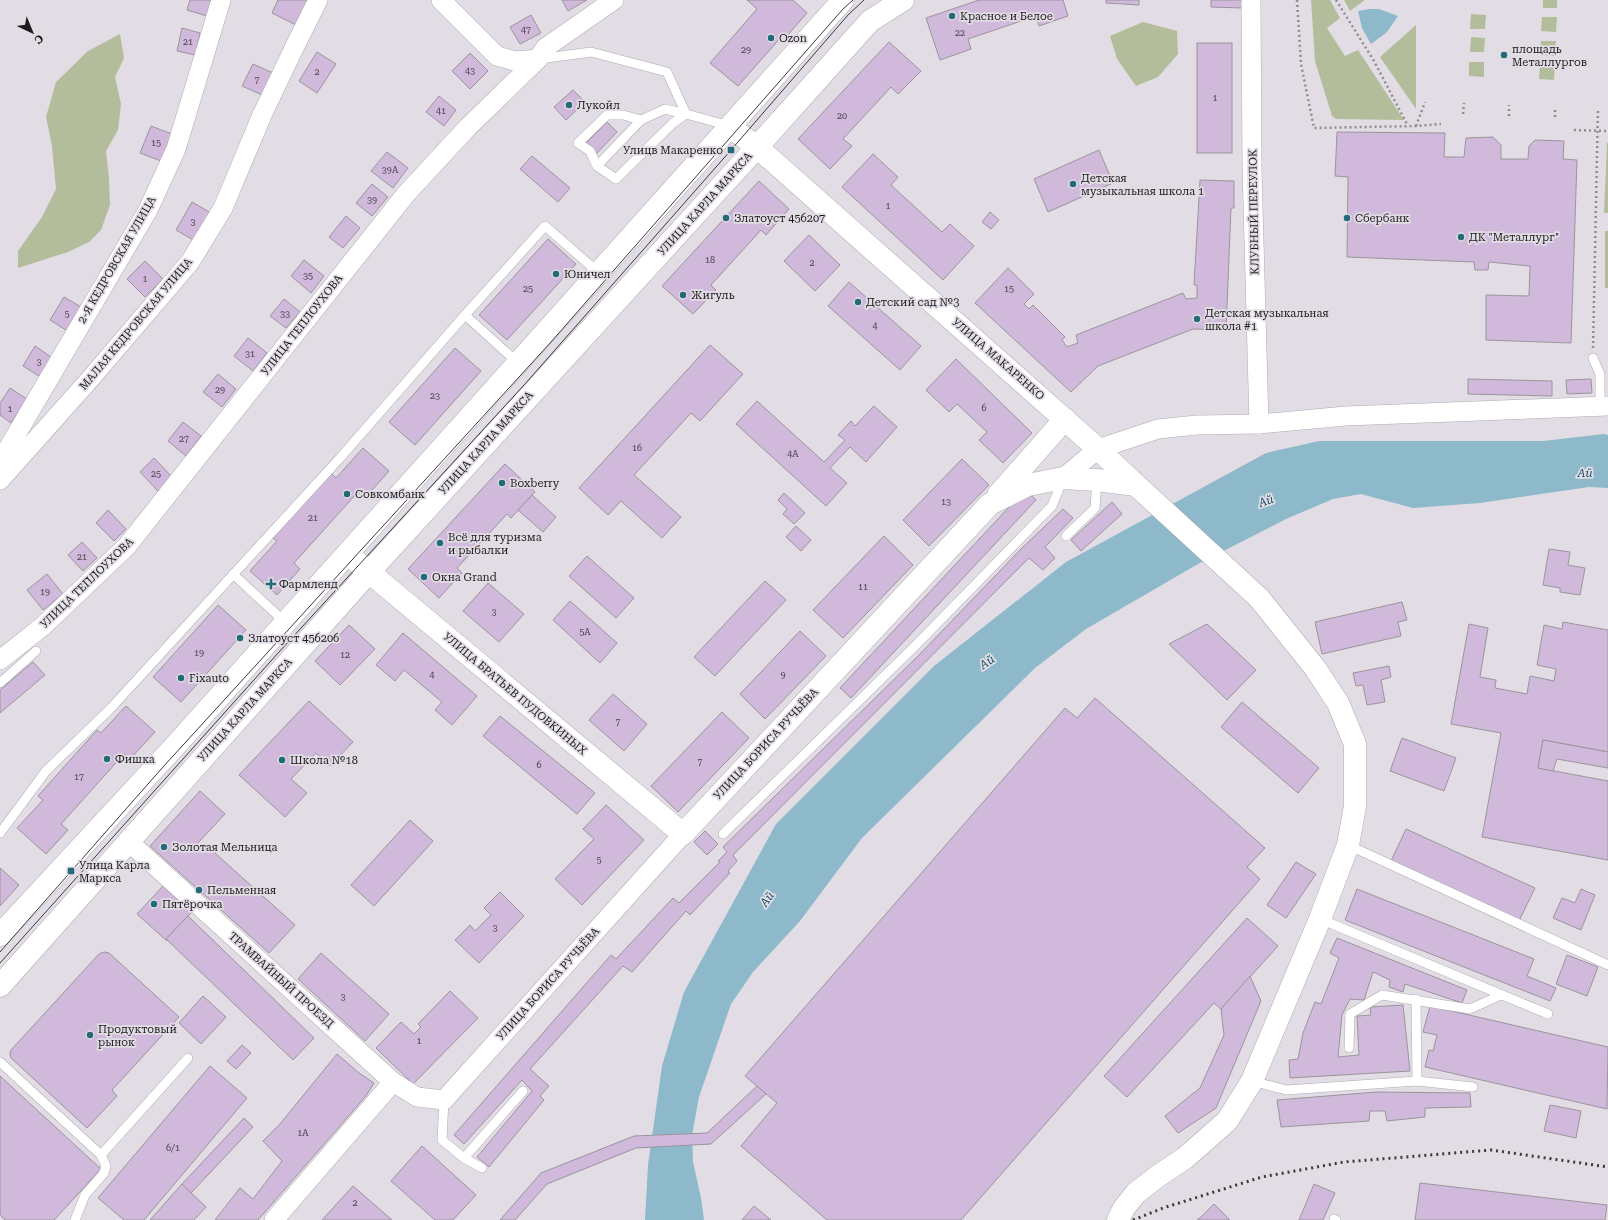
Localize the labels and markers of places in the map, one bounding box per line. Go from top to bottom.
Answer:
place label: Красное и Белое [960,10,1053,23]
marker: Красное и Белое [947,11,957,21]
place label: Ozon [779,32,807,45]
marker: Ozon [766,33,776,43]
place label: площадь Металлургов [1512,43,1587,69]
marker: площадь Металлургов [1499,50,1509,60]
place label: Лукойл [577,99,620,112]
marker: Лукойл [564,100,574,110]
place label: Улицв Макаренко [623,144,723,157]
marker: Улицв Макаренко [726,145,736,155]
place label: Детская музыкальная школа 1 [1081,172,1204,198]
marker: Детская музыкальная школа 1 [1068,179,1078,189]
place label: Златоуст 456207 [734,212,825,225]
place label: Сбербанк [1355,212,1410,225]
marker: Златоуст 456207 [721,213,731,223]
marker: Сбербанк [1342,213,1352,223]
place label: ДК "Металлург" [1469,231,1559,244]
marker: ДК "Металлург" [1456,232,1466,242]
place label: Юничел [564,268,611,281]
marker: Юничел [551,269,561,279]
place label: Жигуль [691,289,735,302]
marker: Жигуль [678,290,688,300]
place label: Детский сад №3 [866,296,959,309]
marker: Детский сад №3 [853,297,863,307]
place label: Детская музыкальная школа #1 [1205,307,1329,333]
marker: Детская музыкальная школа #1 [1192,314,1202,324]
place label: Boxberry [510,477,560,490]
marker: Boxberry [497,478,507,488]
place label: Совкомбанк [355,488,425,501]
marker: Совкомбанк [342,489,352,499]
place label: Всё для туризма и рыбалки [448,531,542,557]
marker: Всё для туризма и рыбалки [435,538,445,548]
place label: Окна Grand [432,571,497,584]
marker: Окна Grand [419,572,429,582]
place label: Фармленд [279,578,338,591]
marker: Фармленд [266,579,276,589]
place label: Златоуст 456206 [248,632,339,645]
marker: Златоуст 456206 [235,633,245,643]
place label: Fixauto [189,672,229,685]
marker: Fixauto [176,673,186,683]
place label: Фишка [115,753,155,766]
marker: Фишка [102,754,112,764]
place label: Школа №18 [290,754,358,767]
marker: Школа №18 [277,755,287,765]
place label: Золотая Мельница [172,841,278,854]
marker: Золотая Мельница [159,842,169,852]
place label: Улица Карла Маркса [79,859,150,885]
marker: Улица Карла Маркса [66,866,76,876]
place label: Пельменная [207,884,276,897]
marker: Пельменная [194,885,204,895]
place label: Пятёрочка [162,898,223,911]
marker: Пятёрочка [149,899,159,909]
place label: Продуктовый рынок [98,1023,177,1049]
marker: Продуктовый рынок [85,1030,95,1040]

